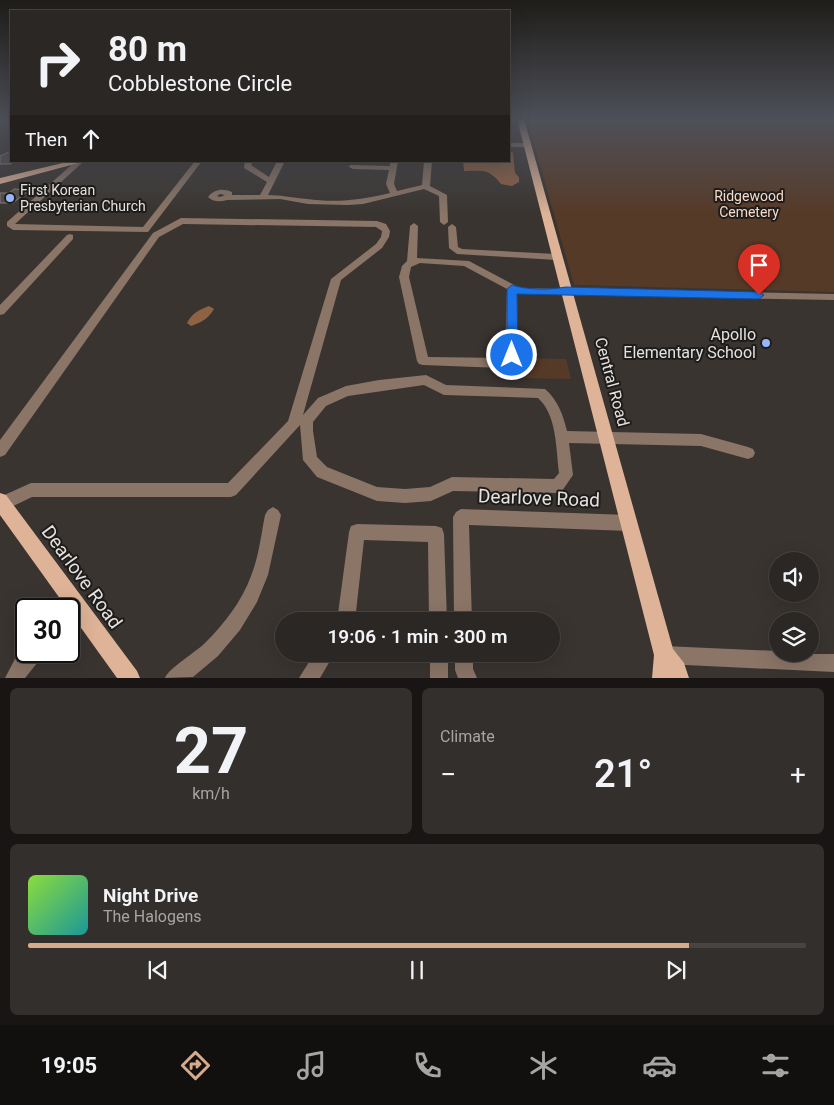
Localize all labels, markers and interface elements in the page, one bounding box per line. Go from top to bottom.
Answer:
text: 80 m [108,29,187,70]
icon: right [25,30,90,95]
text: Cobblestone Circle [108,71,292,96]
icon: ahead [77,125,105,153]
text: Then [25,128,67,151]
place label: First Korean Presbyterian Church [20,182,146,214]
park label: Ridgewood Cemetery [714,188,784,220]
marker: First Korean Presbyterian Church [4,192,16,204]
pin [738,244,780,295]
icon: arrive [745,251,773,279]
place label: Apollo Elementary School [623,325,756,362]
position arrow [485,328,537,380]
street label: Central Road [591,335,633,429]
marker: Apollo Elementary School [760,337,772,349]
street label: Dearlove Road [478,484,600,512]
street label: Dearlove Road [37,521,127,633]
map controls [769,552,819,662]
button: sound [769,552,819,602]
speed limit sign: 30 [15,598,80,663]
button: layers [769,612,819,662]
text: 19:06 · 1 min · 300 m [327,625,508,648]
text: 27 [174,713,248,789]
text: Climate [440,727,495,746]
text: 21° [594,752,652,796]
text: − [440,758,456,791]
text: + [790,758,806,791]
text: km/h [192,784,230,803]
text: Night Drive [103,884,198,907]
text: The Halogens [103,907,202,926]
icon: previous [144,956,172,984]
icon: pause [403,956,431,984]
icon: next [662,956,690,984]
icon: directions [178,1048,213,1083]
icon: music [294,1048,329,1083]
icon: phone [410,1048,445,1083]
icon: climate [526,1048,561,1083]
icon: car [642,1048,677,1083]
icon: filters [758,1048,793,1083]
text: 19:05 [41,1053,97,1078]

